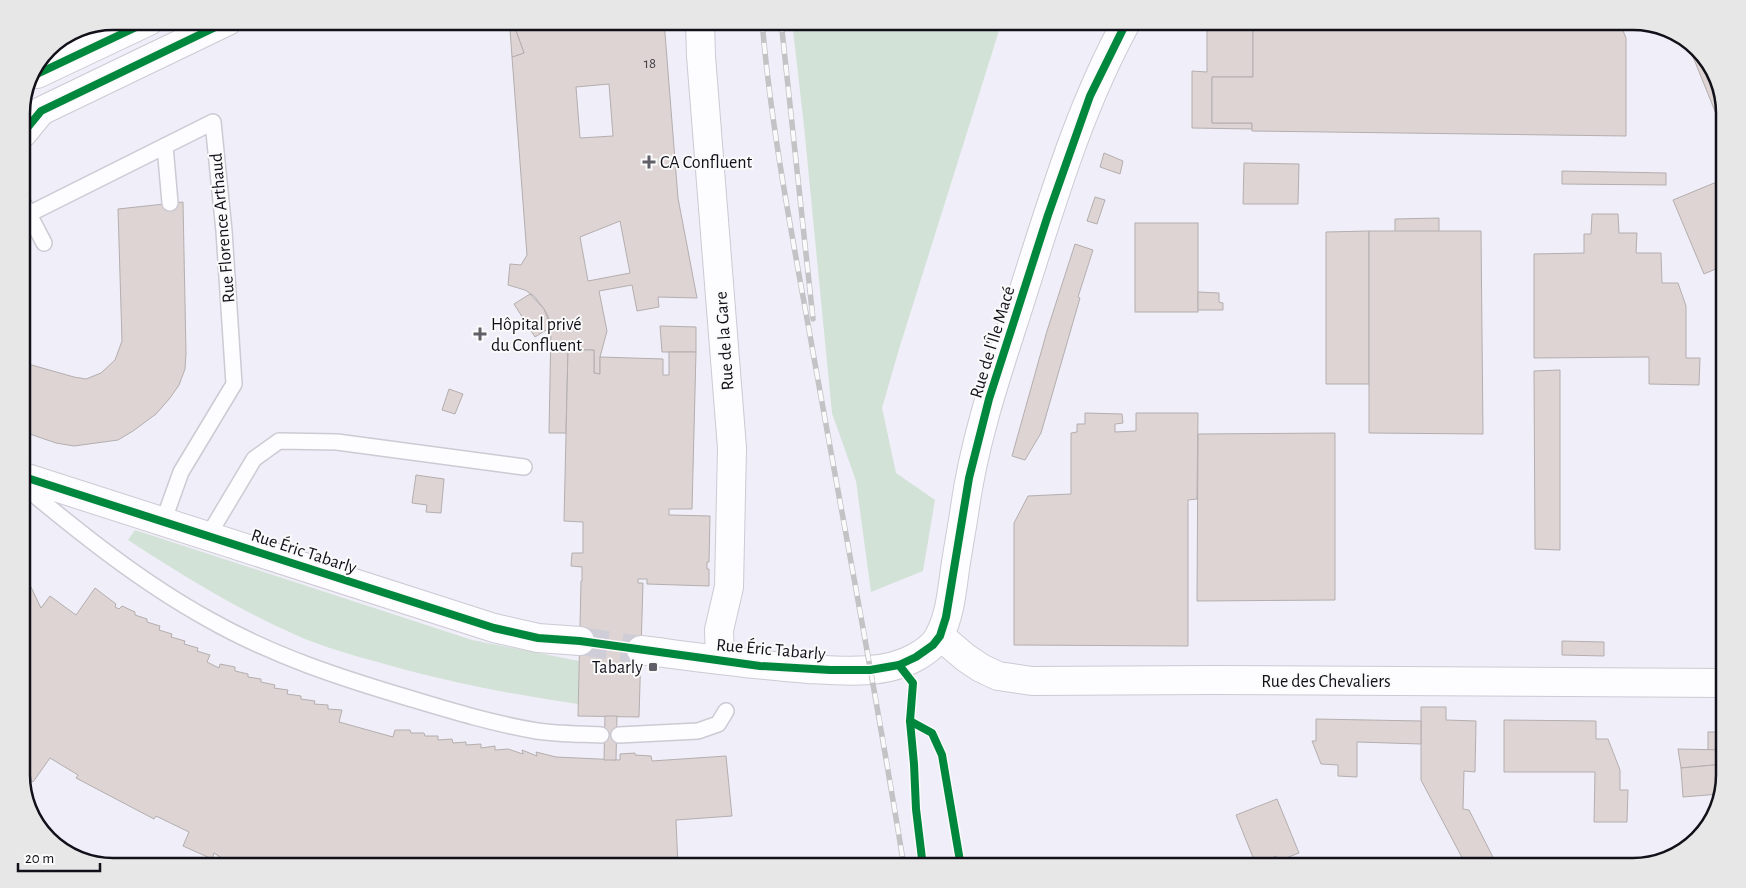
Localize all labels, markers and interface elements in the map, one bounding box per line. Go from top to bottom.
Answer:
house number: 18 [644,56,656,71]
street label: Rue Florence Arthaud [207,152,239,304]
place label: CA Confluent [660,154,752,172]
marker: CA Confluent [642,155,656,169]
street label: Rue de l'Île Macé [965,283,1019,400]
street label: Rue de la Gare [713,291,737,391]
place label: Hôpital privé du Confluent [491,316,582,355]
marker: Hôpital privé du Confluent [473,327,487,341]
street label: Rue Éric Tabarly [249,524,360,578]
street label: Rue Éric Tabarly [715,633,827,664]
place label: Tabarly [592,659,643,677]
marker: Tabarly [647,661,659,673]
street label: Rue des Chevaliers [1261,673,1391,691]
scale bar [18,840,100,872]
text: 20 m [25,851,54,866]

